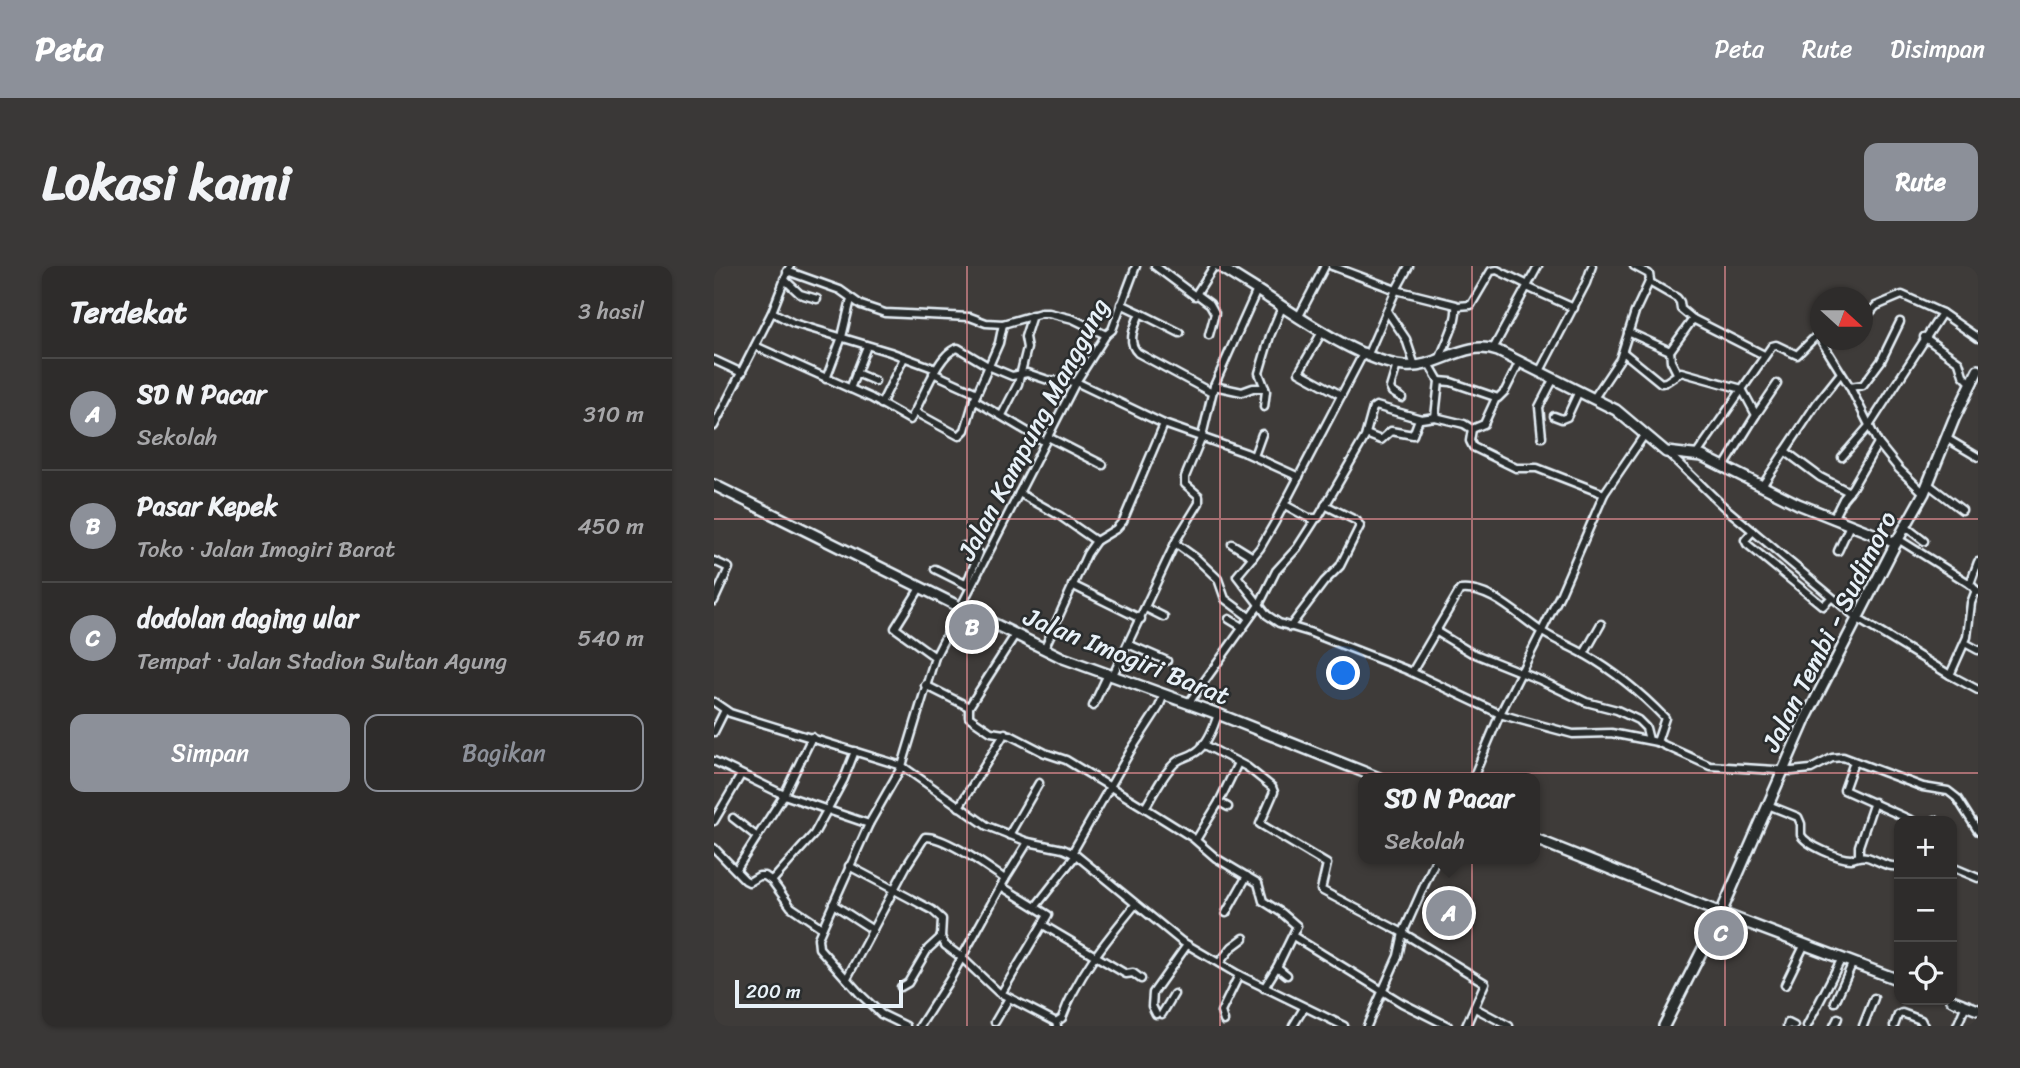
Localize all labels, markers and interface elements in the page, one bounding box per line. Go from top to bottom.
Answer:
text: Peta [35,20,103,78]
text: Peta [1715,28,1764,70]
text: Rute [1802,28,1852,70]
text: Disimpan [1890,28,1985,70]
text: Lokasi kami [42,139,291,226]
button: Rute [1864,143,1978,221]
text: Terdekat [70,285,187,339]
north arrow [1810,287,1873,350]
street label: Jalan Kampung Manggung [944,289,1122,570]
text: 3 hasil [578,291,644,332]
text: SD N Pacar [137,371,266,417]
text: A [85,394,101,435]
text: 310 m [583,394,644,435]
text: Sekolah [137,417,217,458]
text: Pasar Kepek [137,483,278,529]
street label: Jalan Tembi - Sudimoro [1748,502,1910,761]
text: B [86,506,100,547]
text: 450 m [577,506,644,547]
text: Toko · Jalan Imogiri Barat [137,529,395,570]
street label: Jalan Imogiri Barat [1016,593,1237,718]
text: dodolan daging ular [137,595,358,641]
pin: B [949,601,995,653]
text: C [86,618,100,659]
text: 540 m [577,618,644,659]
text: Tempat · Jalan Stadion Sultan Agung [137,641,507,682]
your location [1326,656,1360,690]
button: Simpan [70,714,350,792]
button: Bagikan [364,714,644,792]
popup [1358,773,1540,864]
text: SD N Pacar [1384,775,1514,821]
map controls [1894,816,1957,1005]
button: + [1894,816,1957,879]
text: Sekolah [1384,821,1465,862]
button: − [1894,879,1957,942]
pin: A [1426,887,1472,939]
pin: C [1698,907,1744,959]
button: locate [1894,942,1957,1005]
text: 200 m [746,975,801,1008]
scale bar [735,977,903,1009]

